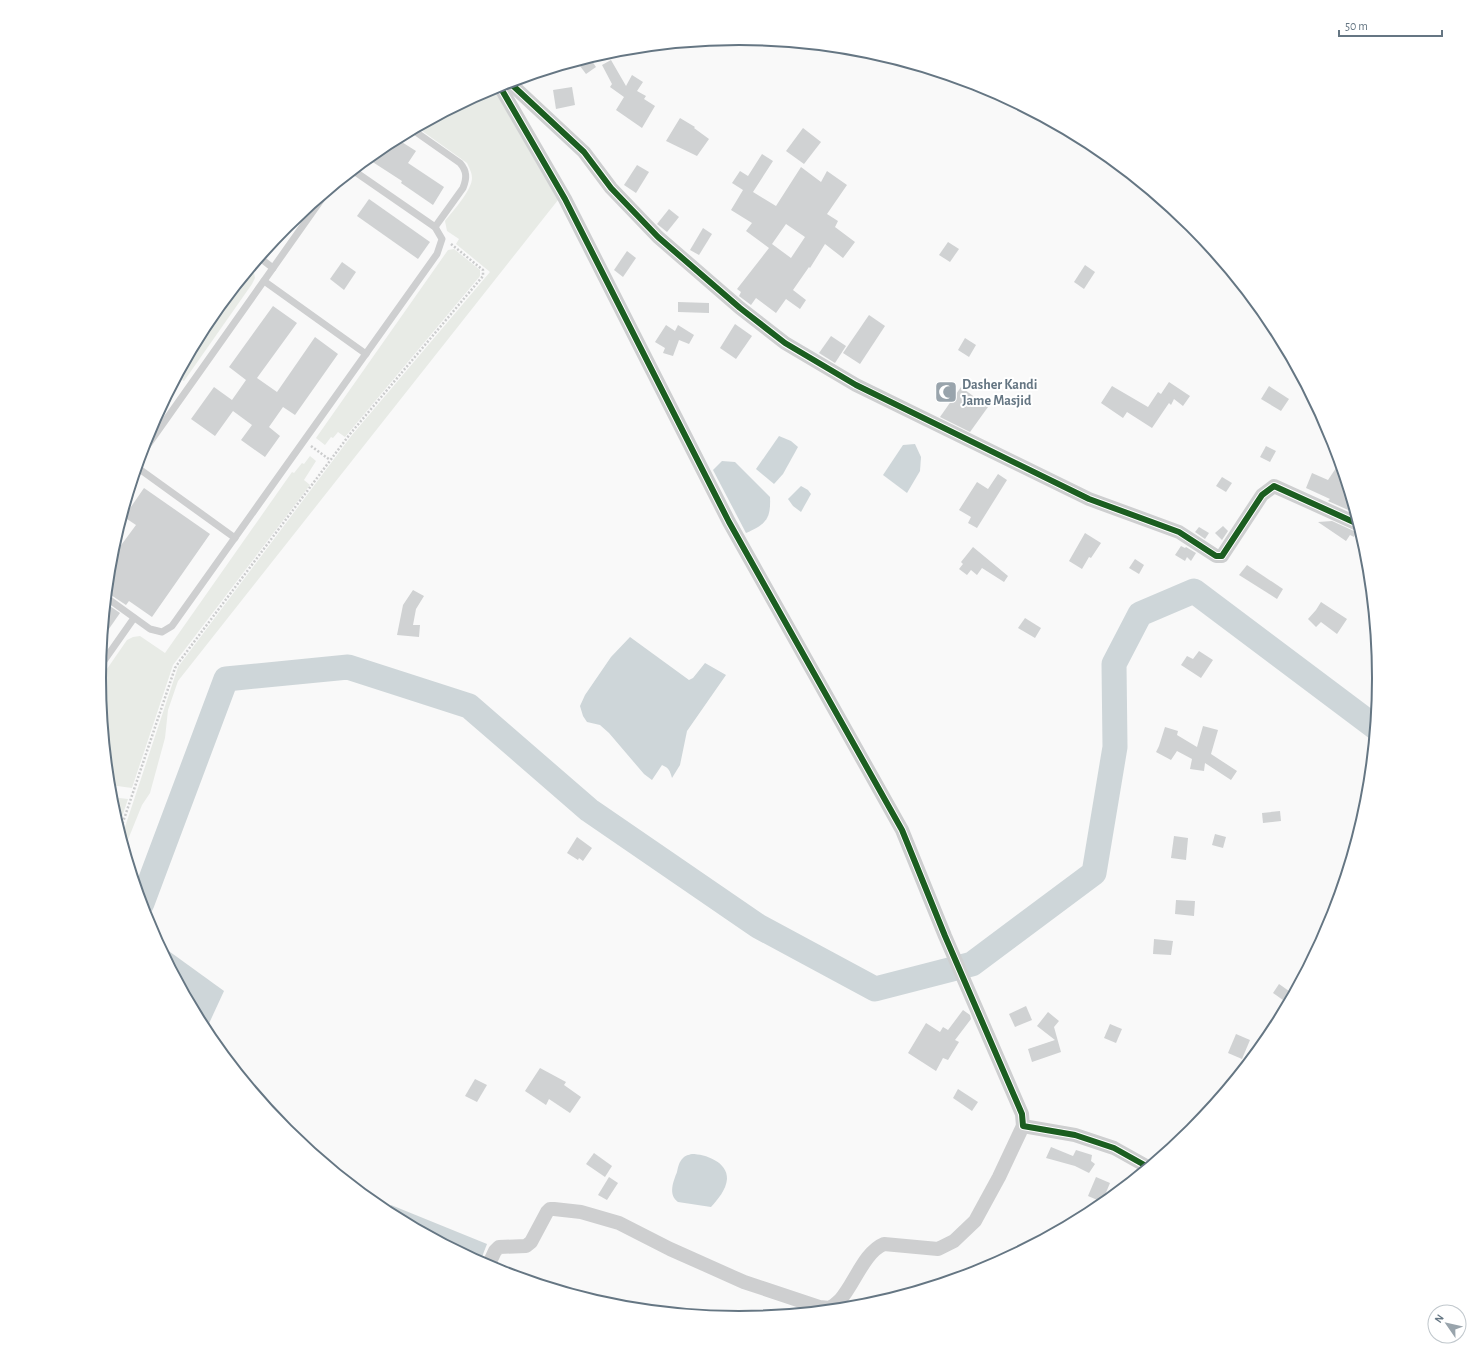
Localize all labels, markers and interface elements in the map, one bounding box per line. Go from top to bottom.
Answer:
scale bar [1339,12,1442,38]
text: 50 m [1345,20,1368,32]
place label: Dasher Kandi Jame Masjid [962,378,1037,408]
mosque icon: Dasher Kandi Jame Masjid [933,379,959,405]
north arrow [1427,1304,1467,1344]
text: N [1432,1312,1446,1325]

